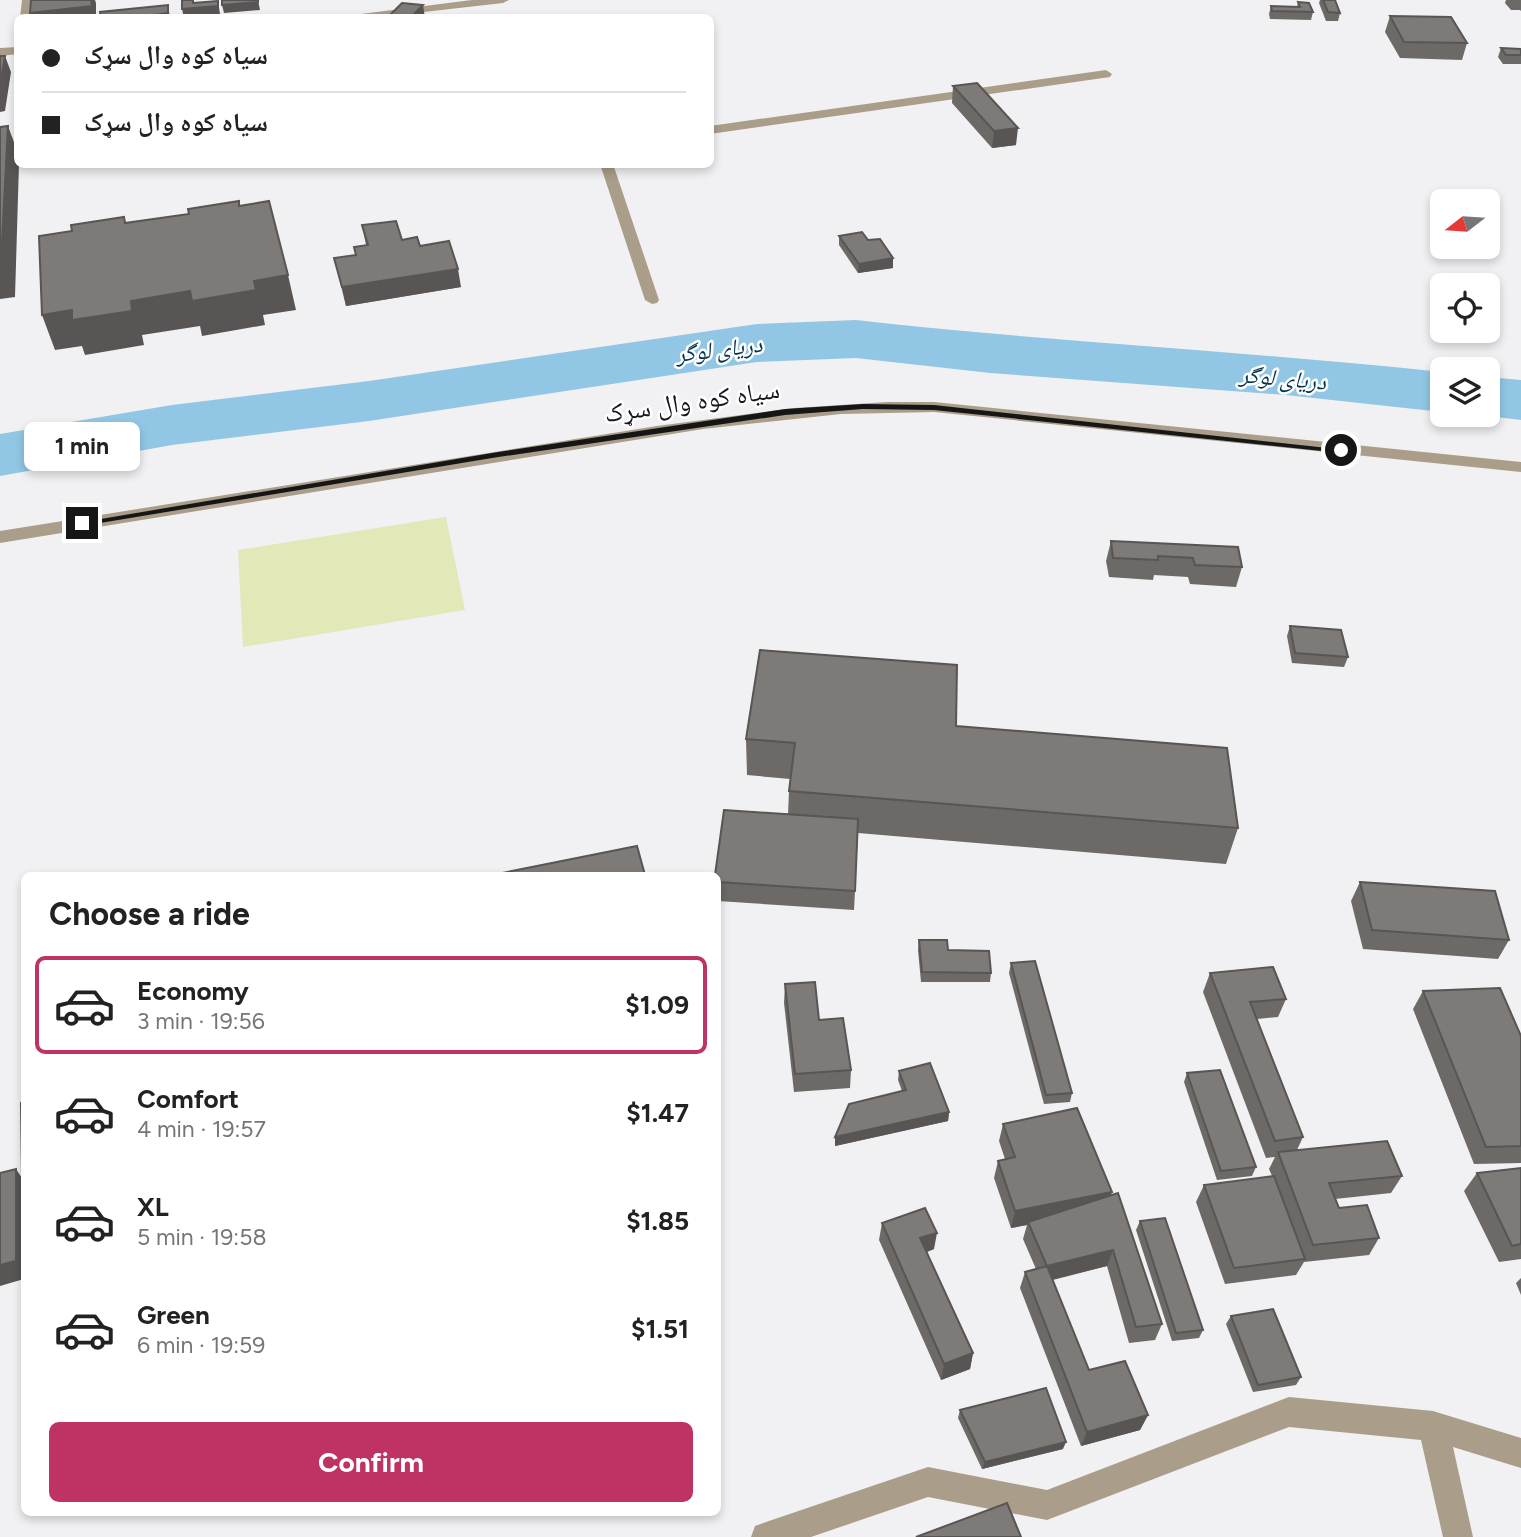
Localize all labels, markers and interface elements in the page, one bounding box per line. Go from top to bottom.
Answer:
text: سیاه کوه وال سړک [84,39,268,71]
text: سیاه کوه وال سړک [84,106,268,138]
north arrow [1430,189,1500,259]
map controls [1430,189,1500,427]
button: locate [1430,273,1500,343]
water label: دریای لوگر [672,330,764,369]
button: layers [1430,357,1500,427]
water label: دریای لوگر [1237,360,1328,397]
street label: سیاه کوه وال سړک [602,373,782,429]
callout: 1 min [24,421,140,470]
text: 1 min [55,432,109,460]
route start [1325,434,1357,466]
route end [66,507,98,539]
text: Choose a ride [49,895,250,933]
icon: car [53,974,116,1037]
text: Economy [137,975,249,1007]
text: $1.09 [625,989,689,1021]
text: 3 min · 19:56 [137,1007,265,1035]
icon: car [53,1082,116,1145]
text: Comfort [137,1083,239,1115]
text: $1.47 [626,1097,689,1129]
text: 4 min · 19:57 [137,1115,266,1143]
icon: car [53,1190,116,1253]
text: XL [137,1191,169,1223]
text: $1.85 [626,1205,689,1237]
text: 5 min · 19:58 [137,1223,267,1251]
icon: car [53,1298,116,1361]
text: Green [137,1299,210,1331]
text: $1.51 [631,1313,689,1345]
text: 6 min · 19:59 [137,1331,265,1359]
button: Confirm [49,1422,693,1502]

